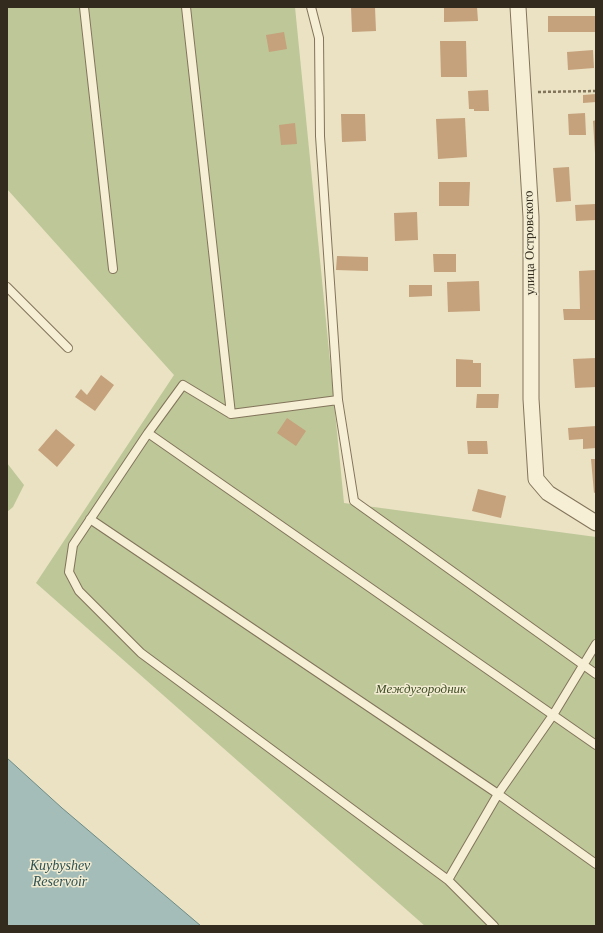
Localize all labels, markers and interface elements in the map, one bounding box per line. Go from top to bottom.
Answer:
street label: улица Островского [521,190,539,296]
park label: Междугородник [376,682,466,698]
water label: Kuybyshev Reservoir [30,858,90,890]

